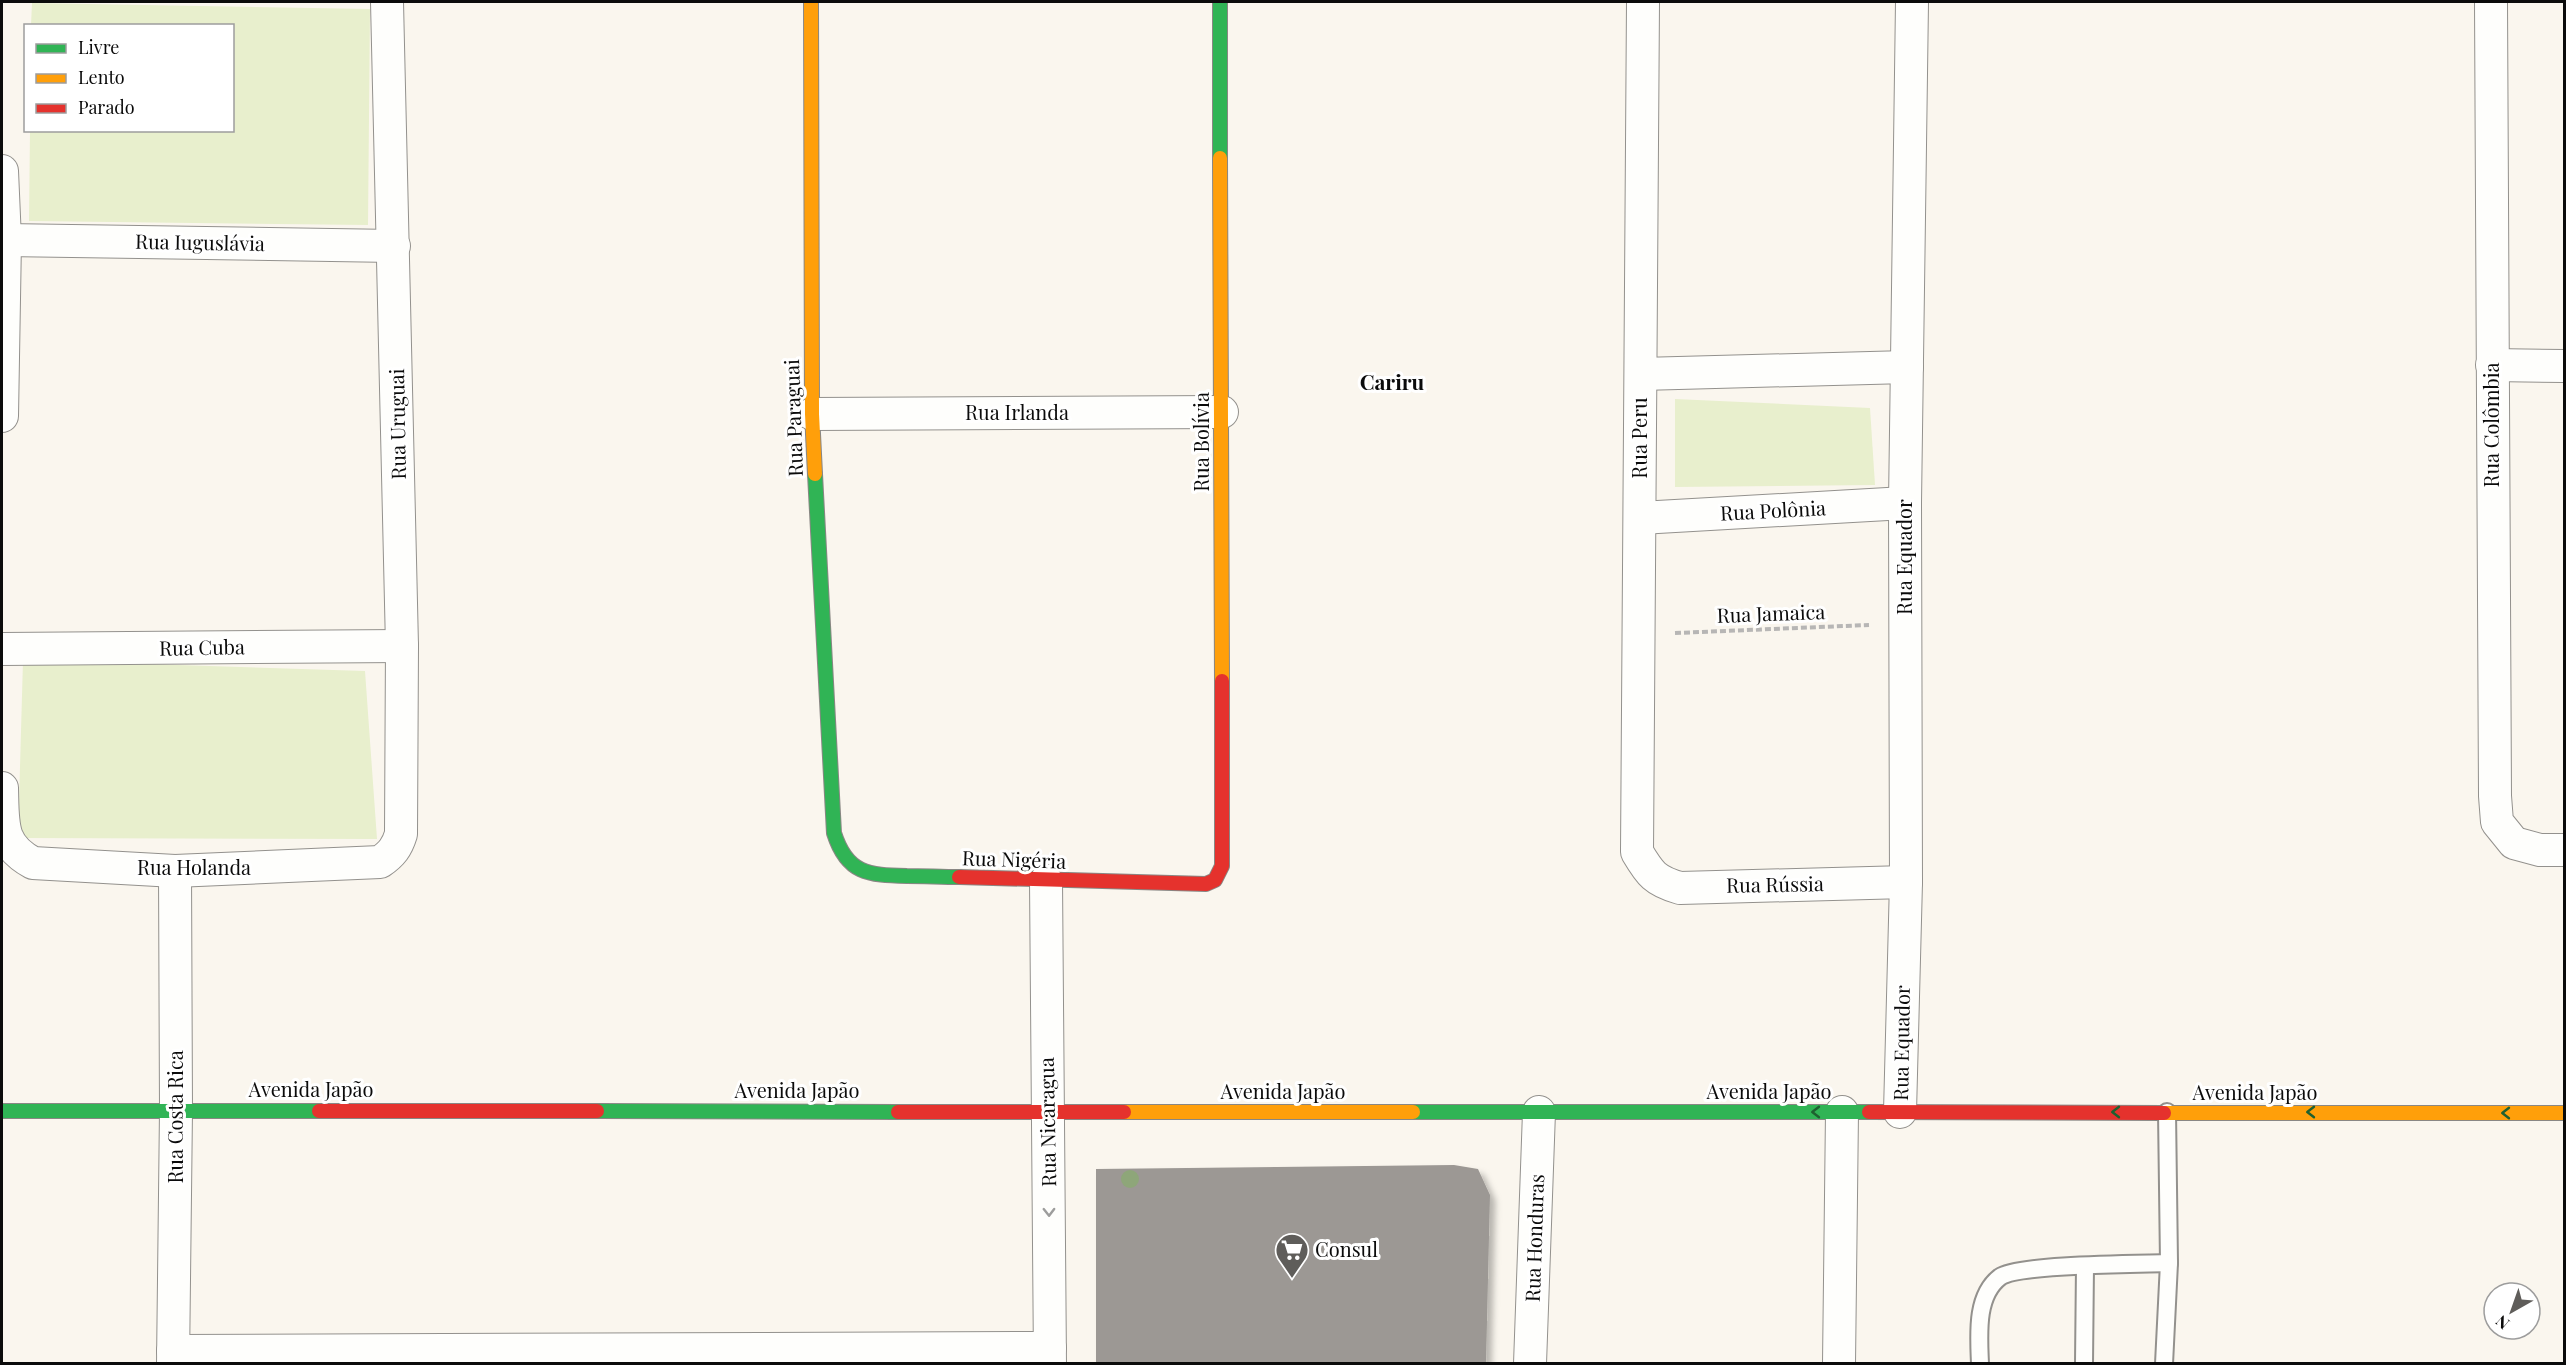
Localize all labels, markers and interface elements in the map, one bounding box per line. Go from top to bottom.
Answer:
legend [24,24,234,132]
text: Livre [78,35,119,59]
text: Lento [78,65,125,89]
text: Parado [78,95,135,119]
street label: Rua Iuguslávia [135,227,265,256]
street label: Rua Paraguai [777,359,808,477]
street label: Rua Colômbia [2477,362,2504,488]
district label: Cariru [1360,367,1425,395]
street label: Rua Uruguai [382,368,411,480]
street label: Rua Bolívia [1187,392,1214,492]
street label: Rua Peru [1625,397,1652,479]
street label: Rua Irlanda [965,398,1069,425]
street label: Rua Polônia [1719,493,1826,526]
street label: Rua Equador [1890,499,1917,615]
street label: Rua Jamaica [1716,597,1826,628]
street label: Rua Cuba [159,632,245,661]
street label: Rua Nigéria [962,843,1067,874]
street label: Rua Holanda [137,853,251,880]
street label: Rua Rússia [1726,869,1824,898]
street label: Rua Equador [1886,985,1915,1101]
street label: Rua Costa Rica [161,1050,188,1184]
street label: Rua Nicaragua [1032,1057,1061,1187]
street label: Avenida Japão [247,1075,374,1102]
street label: Avenida Japão [733,1076,860,1103]
street label: Avenida Japão [1219,1077,1346,1104]
street label: Avenida Japão [1705,1077,1832,1104]
street label: Avenida Japão [2191,1078,2318,1105]
one-way arrow [1812,1106,1821,1118]
one-way arrow [2112,1106,2121,1118]
one-way arrow [2307,1106,2316,1118]
one-way arrow [2502,1107,2511,1119]
street label: Rua Honduras [1518,1174,1549,1302]
one-way arrow [1042,1207,1055,1216]
supermarket icon: Consul [1274,1232,1310,1279]
place label: Consul [1315,1235,1378,1262]
north arrow [2482,1281,2542,1341]
text: N [2491,1311,2513,1335]

